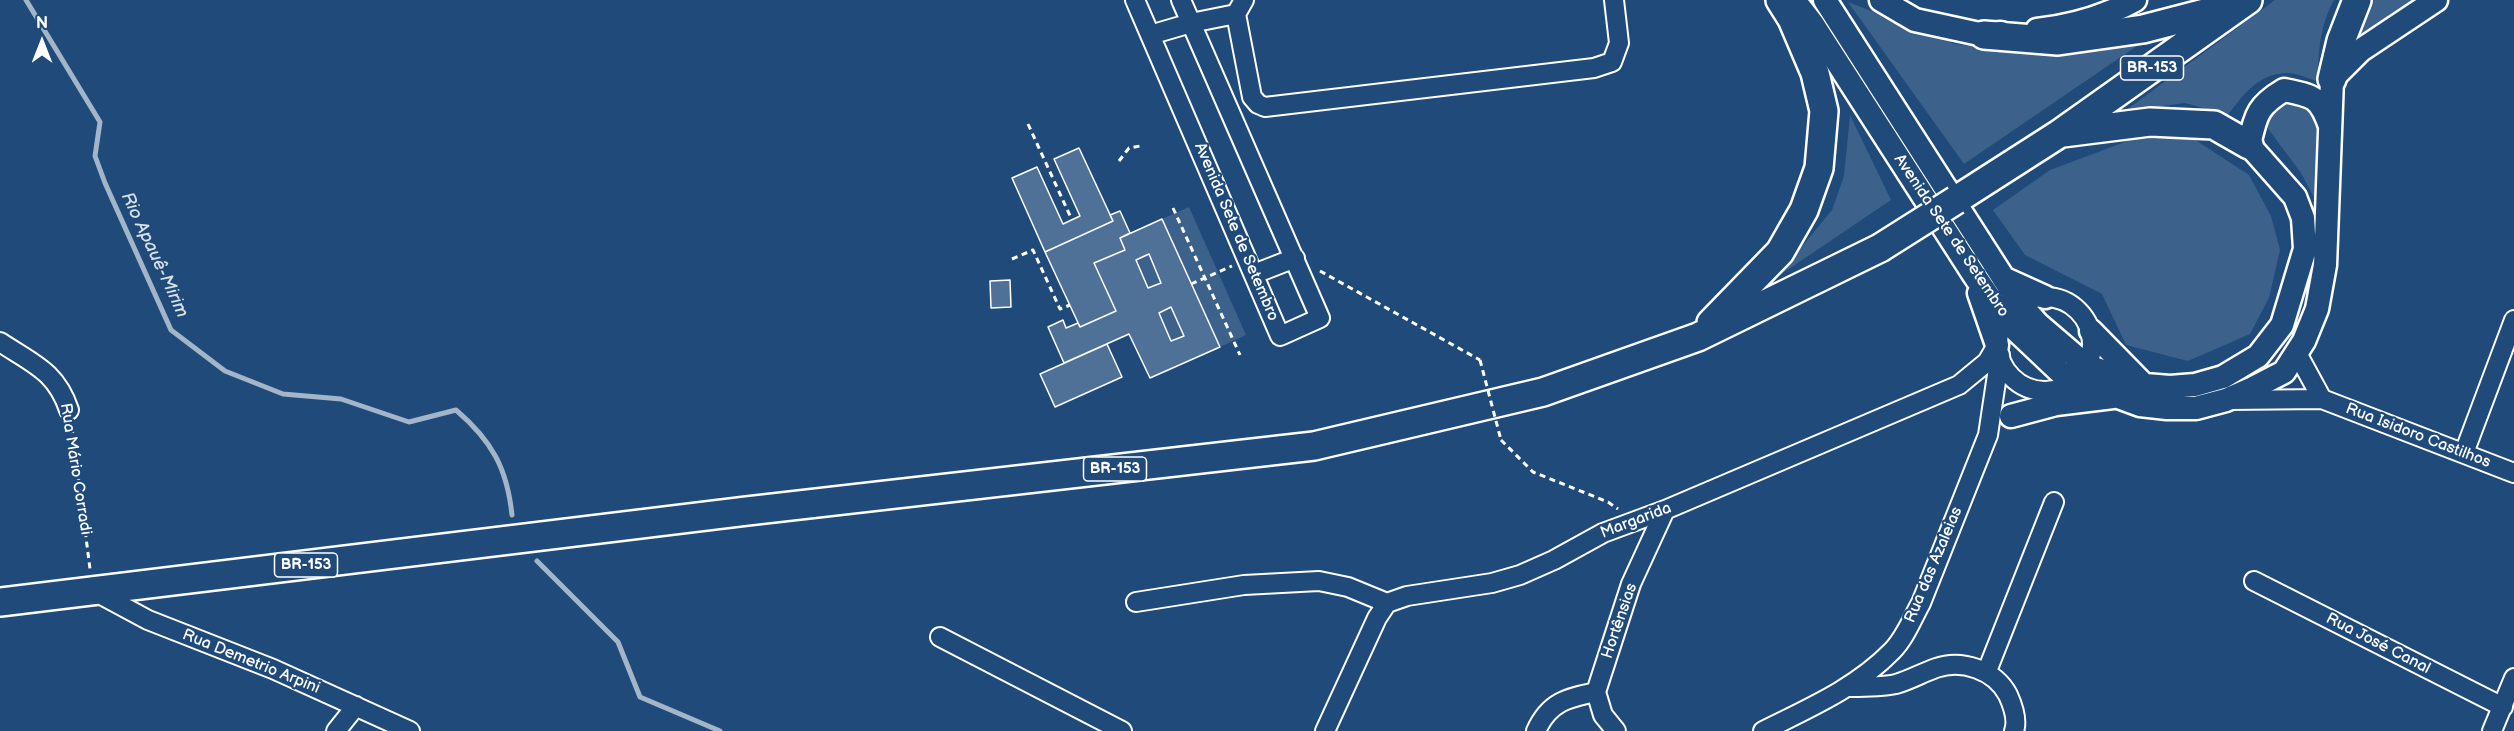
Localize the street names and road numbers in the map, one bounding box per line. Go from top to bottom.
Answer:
road number: BR-153 [2120,56,2184,80]
street label: Avenida Sete de Setembro [1190,140,1282,324]
street label: Avenida Sete de Setembro [1889,151,2013,321]
street label: Rua Isidoro Castilhos [2343,399,2493,473]
street label: Rua Mário Corradi [55,402,95,536]
road number: BR-153 [1084,457,1146,481]
street label: Margarida [1598,499,1674,543]
street label: Rua das Azaleias [1901,504,1967,626]
road number: BR-153 [274,553,338,577]
street label: Hortênsias [1598,581,1642,661]
street label: Rua José Canal [2323,609,2433,679]
street label: Rua Demetrio Arpini [179,626,323,698]

